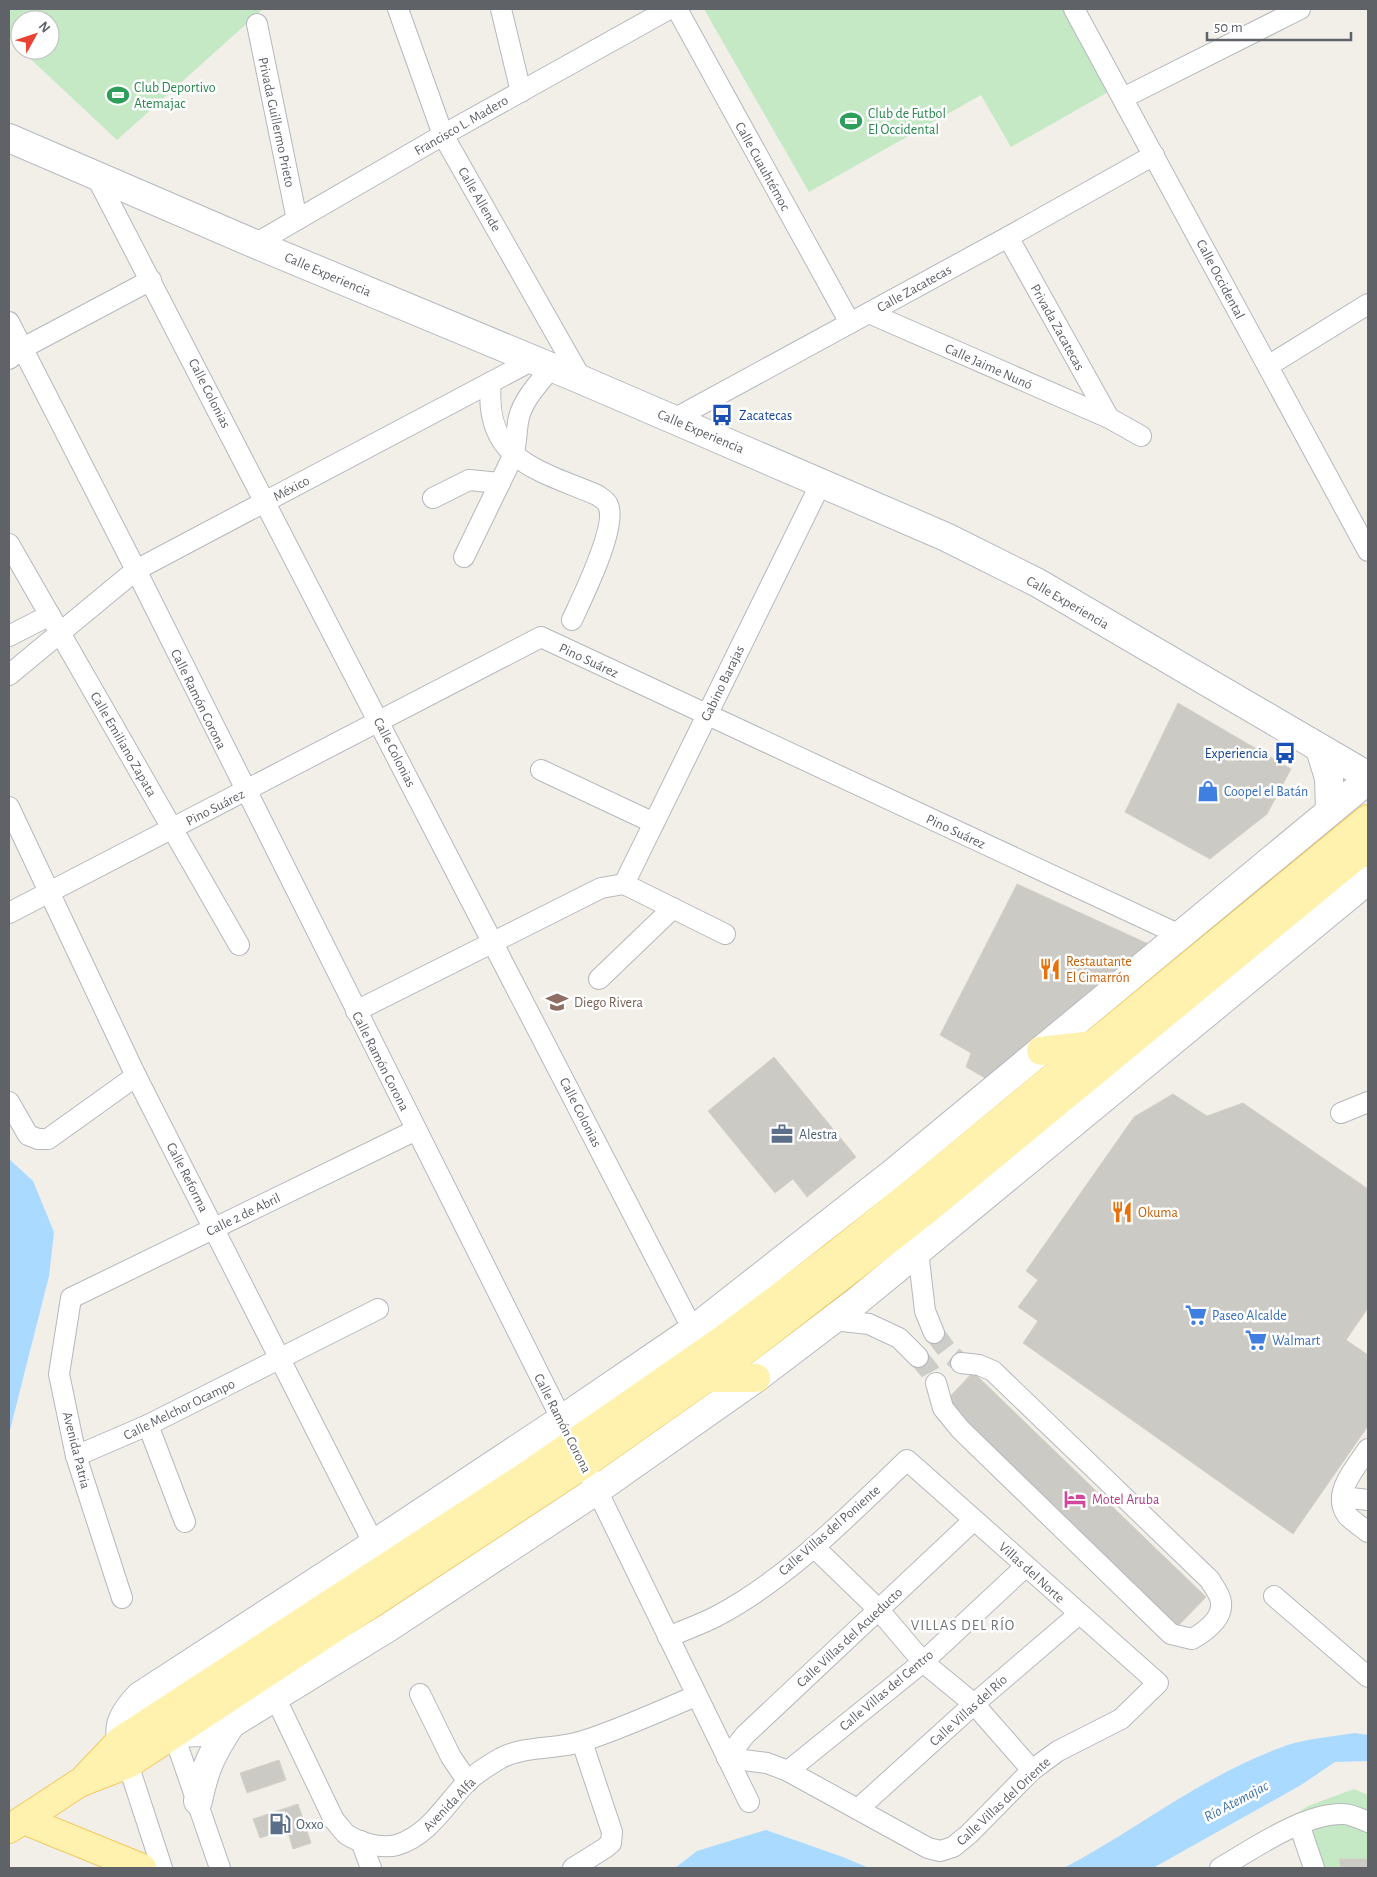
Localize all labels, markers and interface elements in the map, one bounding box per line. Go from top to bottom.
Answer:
north arrow [10,10,60,60]
scale bar [1207,10,1351,42]
text: N [36,19,53,36]
text: 50 m [1214,20,1243,35]
street label: Privada Guillermo Prieto [255,56,297,189]
place label: Club Deportivo Atemajac [134,81,216,111]
sports icon: Club Deportivo Atemajac [105,82,131,108]
street label: Francisco L. Madero [412,93,511,158]
place label: Club de Futbol El Occidental [868,107,946,137]
sports icon: Club de Futbol El Occidental [838,108,864,134]
street label: Calle Cuauhtémoc [732,120,792,214]
street label: Calle Allende [455,165,503,234]
street label: Calle Occidental [1193,237,1247,322]
street label: Calle Experiencia [282,250,373,300]
street label: Calle Zacatecas [875,263,954,315]
street label: Privada Zacatecas [1028,282,1087,373]
street label: Calle Jaime Nunó [943,341,1034,392]
street label: Calle Colonias [186,357,233,430]
bus stop icon: Zacatecas [709,402,735,428]
street label: Calle Experiencia [655,407,746,457]
place label: Zacatecas [739,409,792,423]
street label: México [271,473,312,504]
street label: Calle Experiencia [1024,574,1112,632]
street label: Pino Suárez [557,641,621,681]
street label: Gabino Barajas [699,644,747,723]
street label: Calle Ramón Corona [168,647,229,752]
street label: Calle Emiliano Zapata [87,690,159,800]
street label: Calle Colonias [371,716,418,789]
bus stop icon: Experiencia [1272,740,1298,766]
place label: Experiencia [1205,747,1269,761]
shop icon: Coopel el Batán [1195,778,1221,804]
place label: Coopel el Batán [1224,785,1308,799]
street label: Pino Suárez [184,787,247,829]
street label: Pino Suárez [924,812,988,852]
place label: Restautante El Cimarrón [1066,955,1132,985]
restaurant icon: Restautante El Cimarrón [1037,956,1063,982]
school or university icon: Diego Rivera [544,989,570,1015]
place label: Diego Rivera [574,996,643,1010]
street label: Calle Ramón Corona [349,1010,411,1114]
street label: Calle Colonias [557,1076,604,1149]
office icon: Alestra [769,1121,795,1147]
place label: Alestra [799,1128,838,1142]
street label: Calle Reforma [164,1140,211,1215]
street label: Calle 2 de Abril [204,1191,283,1239]
restaurant icon: Okuma [1109,1199,1135,1225]
place label: Okuma [1138,1206,1178,1220]
supermarket icon: Paseo Alcalde [1183,1302,1209,1328]
place label: Paseo Alcalde [1212,1309,1287,1323]
supermarket icon: Walmart [1243,1327,1269,1353]
place label: Walmart [1272,1334,1321,1348]
street label: Calle Ramón Corona [531,1372,593,1476]
street label: Calle Melchor Ocampo [122,1377,237,1443]
street label: Avenida Patria [60,1410,92,1491]
street label: Calle Villas del Poniente [776,1483,883,1579]
hotel icon: Motel Aruba [1062,1486,1088,1512]
place label: Motel Aruba [1092,1493,1160,1507]
street label: Villas del Norte [996,1540,1067,1606]
street label: Calle Villas del Acueducto [794,1585,905,1690]
district label: VILLAS DEL RÍO [911,1616,1015,1633]
street label: Calle Villas del Centro [837,1648,936,1734]
street label: Calle Villas del Río [927,1672,1010,1749]
street label: Calle Villas del Oriente [954,1755,1053,1849]
street label: Avenida Alfa [421,1775,479,1834]
water label: Río Atemajac [1202,1778,1272,1825]
fuel station icon: Oxxo [267,1811,293,1837]
place label: Oxxo [296,1818,324,1832]

